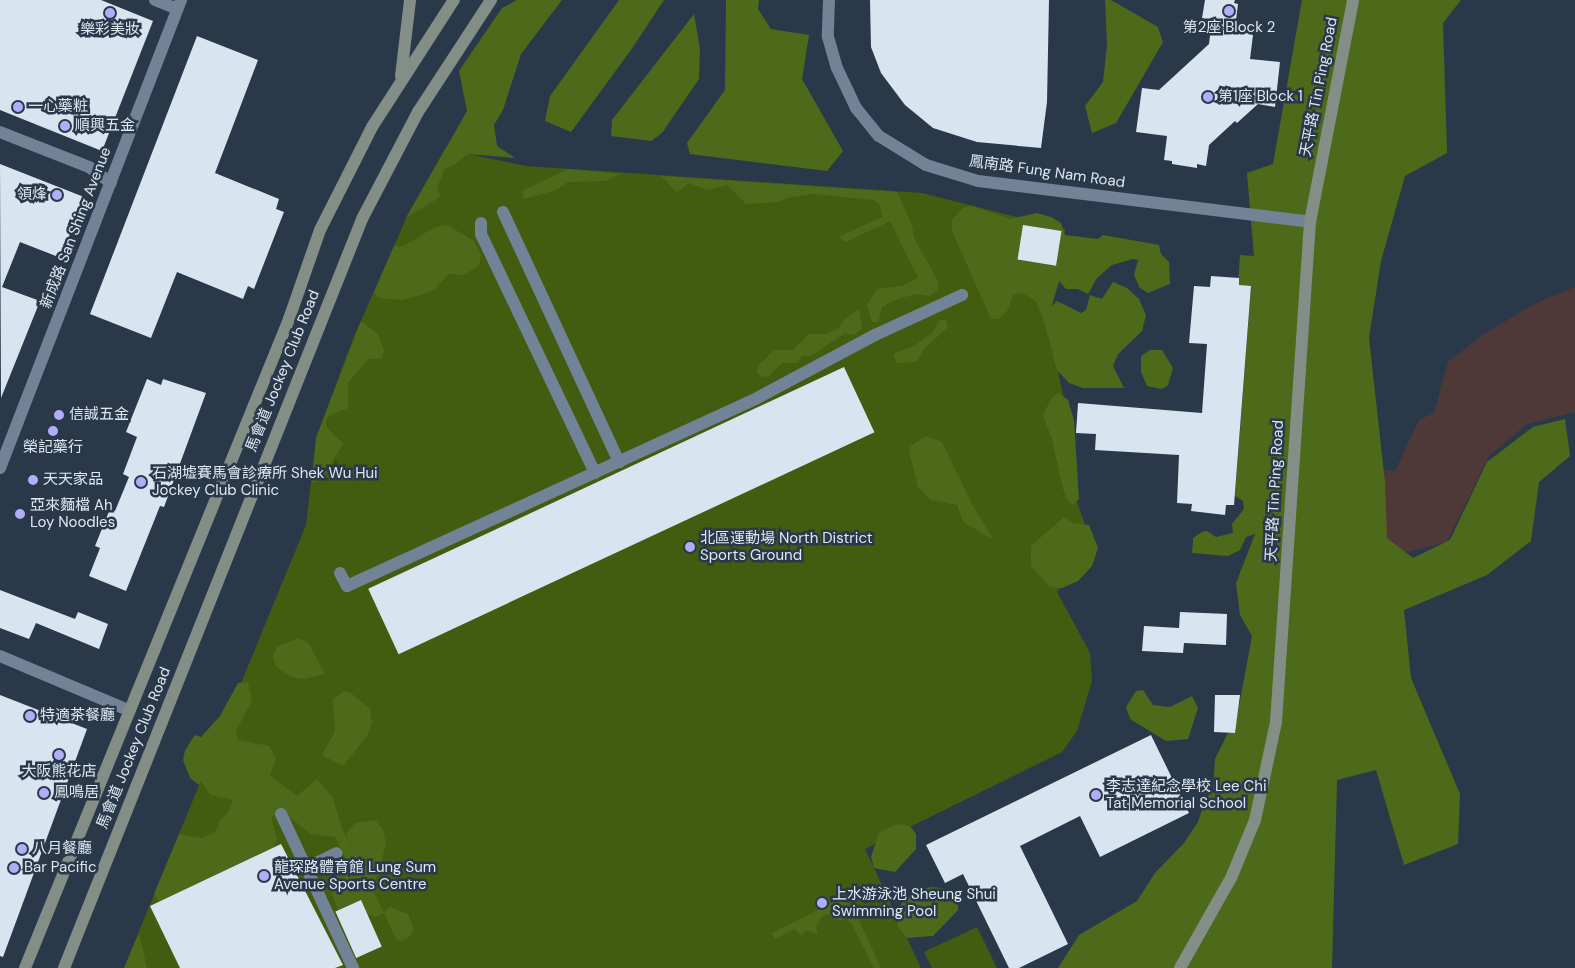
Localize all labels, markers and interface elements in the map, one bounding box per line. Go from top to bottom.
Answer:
marker: 第2座 Block 2 [1223,5,1235,17]
marker: 樂彩美妝 [104,7,116,19]
street label: 天平路 Tin Ping Road [1297,16,1341,158]
place label: 第2座 Block 2 [1183,19,1275,37]
place label: 樂彩美妝 [80,21,140,39]
place label: 第1座 Block 1 [1218,88,1303,106]
marker: 第1座 Block 1 [1202,91,1214,103]
place label: 一心藥粧 [28,98,88,116]
marker: 一心藥粧 [12,101,24,113]
place label: 順興五金 [75,117,135,135]
marker: 順興五金 [59,120,71,132]
street label: 新成路 San Shing Avenue [37,145,115,311]
street label: 鳳南路 Fung Nam Road [968,152,1126,192]
place label: 領烽 [17,186,47,204]
marker: 領烽 [51,189,63,201]
street label: 馬會道 Jockey Club Road [242,288,324,454]
place label: 信誠五金 [69,406,129,424]
marker: 信誠五金 [53,409,65,421]
street label: 天平路 Tin Ping Road [1262,420,1288,562]
marker: 榮記藥行 [47,425,59,437]
place label: 榮記藥行 [23,439,83,457]
place label: 石湖墟賽馬會診療所 Shek Wu Hui Jockey Club Clinic [152,464,378,499]
place label: 天天家品 [43,471,103,489]
marker: 天天家品 [27,474,39,486]
marker: 石湖墟賽馬會診療所 Shek Wu Hui Jockey Club Clinic [134,475,148,489]
place label: 亞來麵檔 Ah Loy Noodles [30,496,115,531]
marker: 亞來麵檔 Ah Loy Noodles [14,508,26,520]
place label: 北區運動場 North District Sports Ground [700,529,873,564]
marker: 北區運動場 North District Sports Ground [684,541,696,553]
street label: 馬會道 Jockey Club Road [93,665,175,831]
place label: 特適茶餐廳 [40,707,115,725]
marker: 特適茶餐廳 [24,710,36,722]
marker: 大阪熊花店 [53,749,65,761]
place label: 大阪熊花店 [22,763,96,781]
place label: 李志達紀念學校 Lee Chi Tat Memorial School [1106,777,1267,812]
place label: 鳳鳴居 [54,784,99,802]
marker: 鳳鳴居 [38,787,50,799]
marker: 李志達紀念學校 Lee Chi Tat Memorial School [1090,789,1102,801]
place label: 八月餐廳 [32,840,92,858]
marker: 八月餐廳 [16,843,28,855]
place label: 龍琛路體育館 Lung Sum Avenue Sports Centre [274,858,436,893]
place label: Bar Pacific [24,859,96,877]
marker: Bar Pacific [8,862,20,874]
marker: 龍琛路體育館 Lung Sum Avenue Sports Centre [258,870,270,882]
place label: 上水游泳池 Sheung Shui Swimming Pool [832,885,996,920]
marker: 上水游泳池 Sheung Shui Swimming Pool [816,897,828,909]

